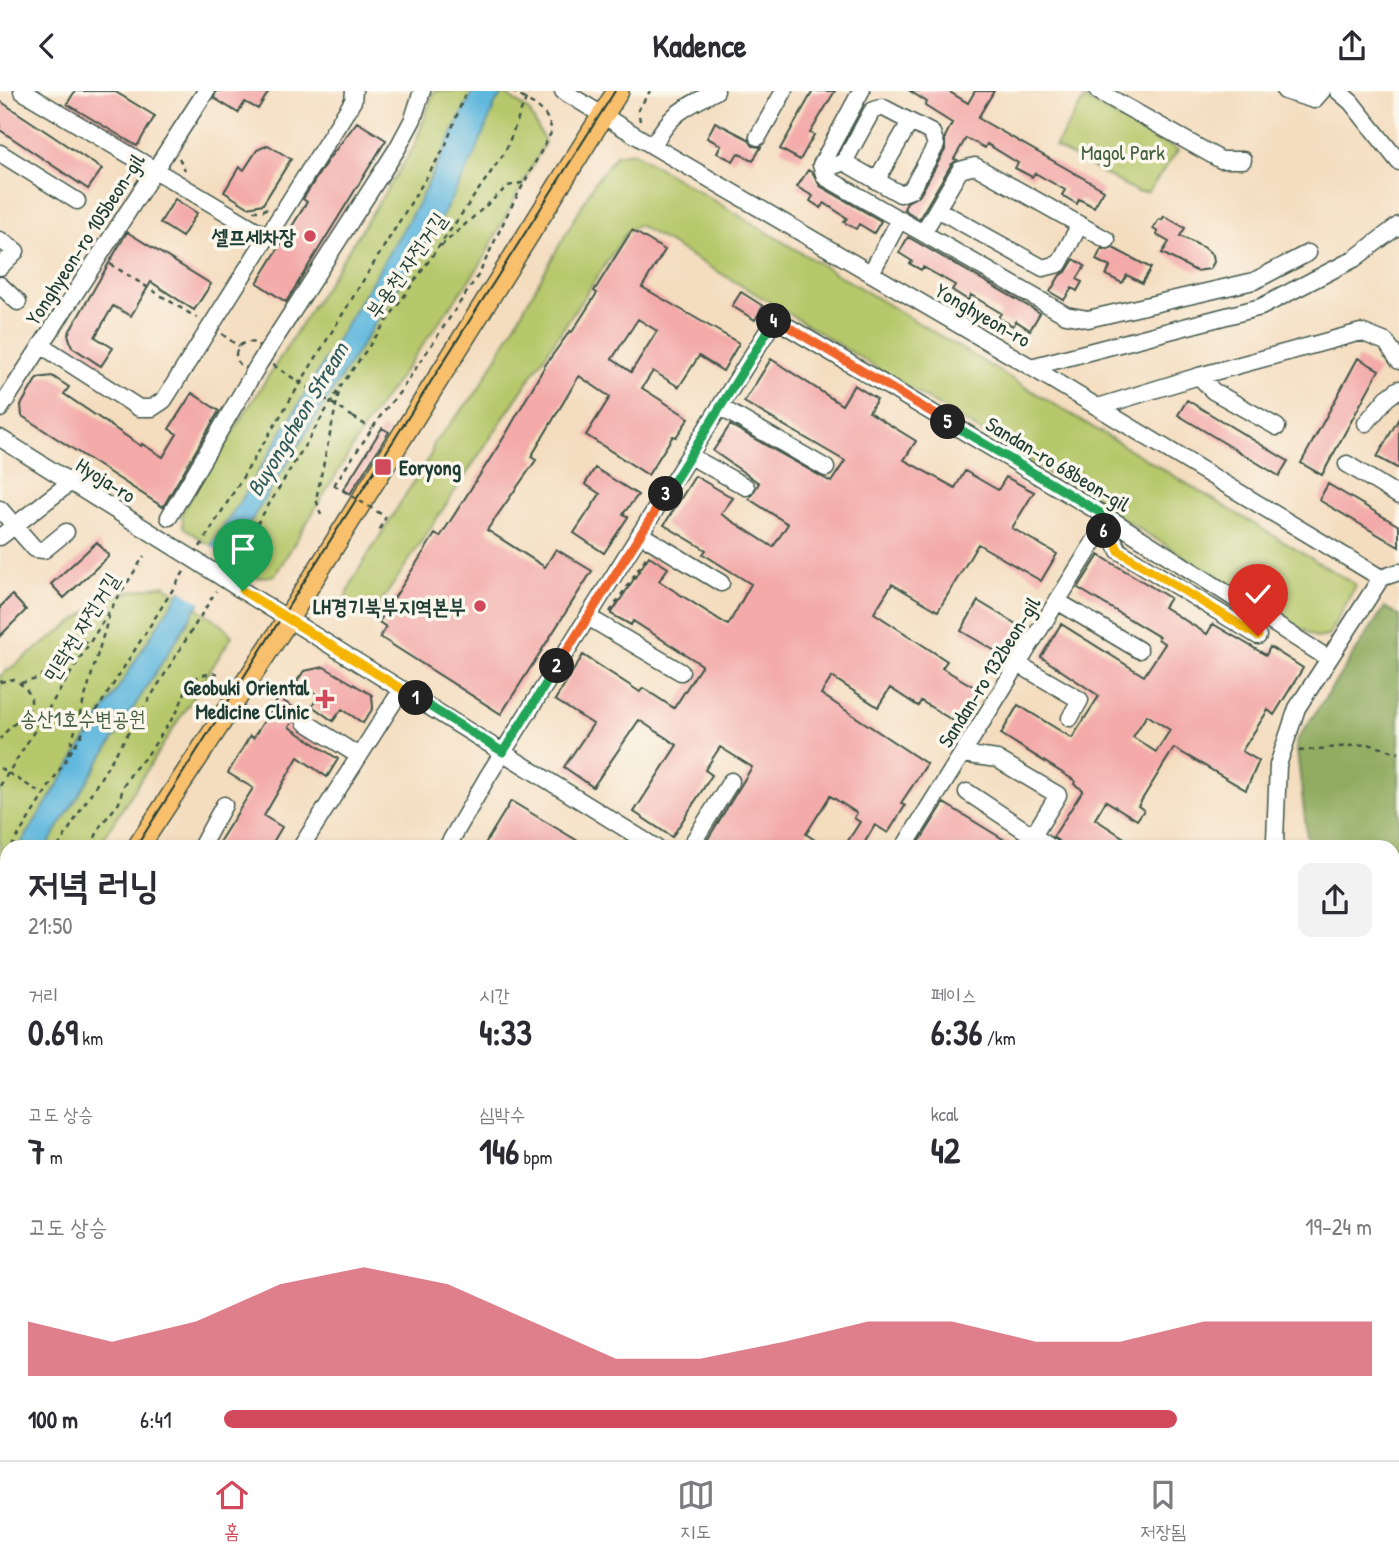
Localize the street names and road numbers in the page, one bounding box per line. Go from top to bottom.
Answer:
street label: Yonghyeon-ro 105beon-gil [19,147,152,331]
street label: 부용천 자전거길 [359,206,453,324]
street label: Yonghyeon-ro [930,276,1036,354]
street label: Sandan-ro 68beon-gil [980,409,1136,519]
street label: Hyoja-ro [71,450,141,510]
street label: 민락천 자전거길 [36,567,126,687]
street label: Sandan-ro 132beon-gil [931,591,1047,753]

